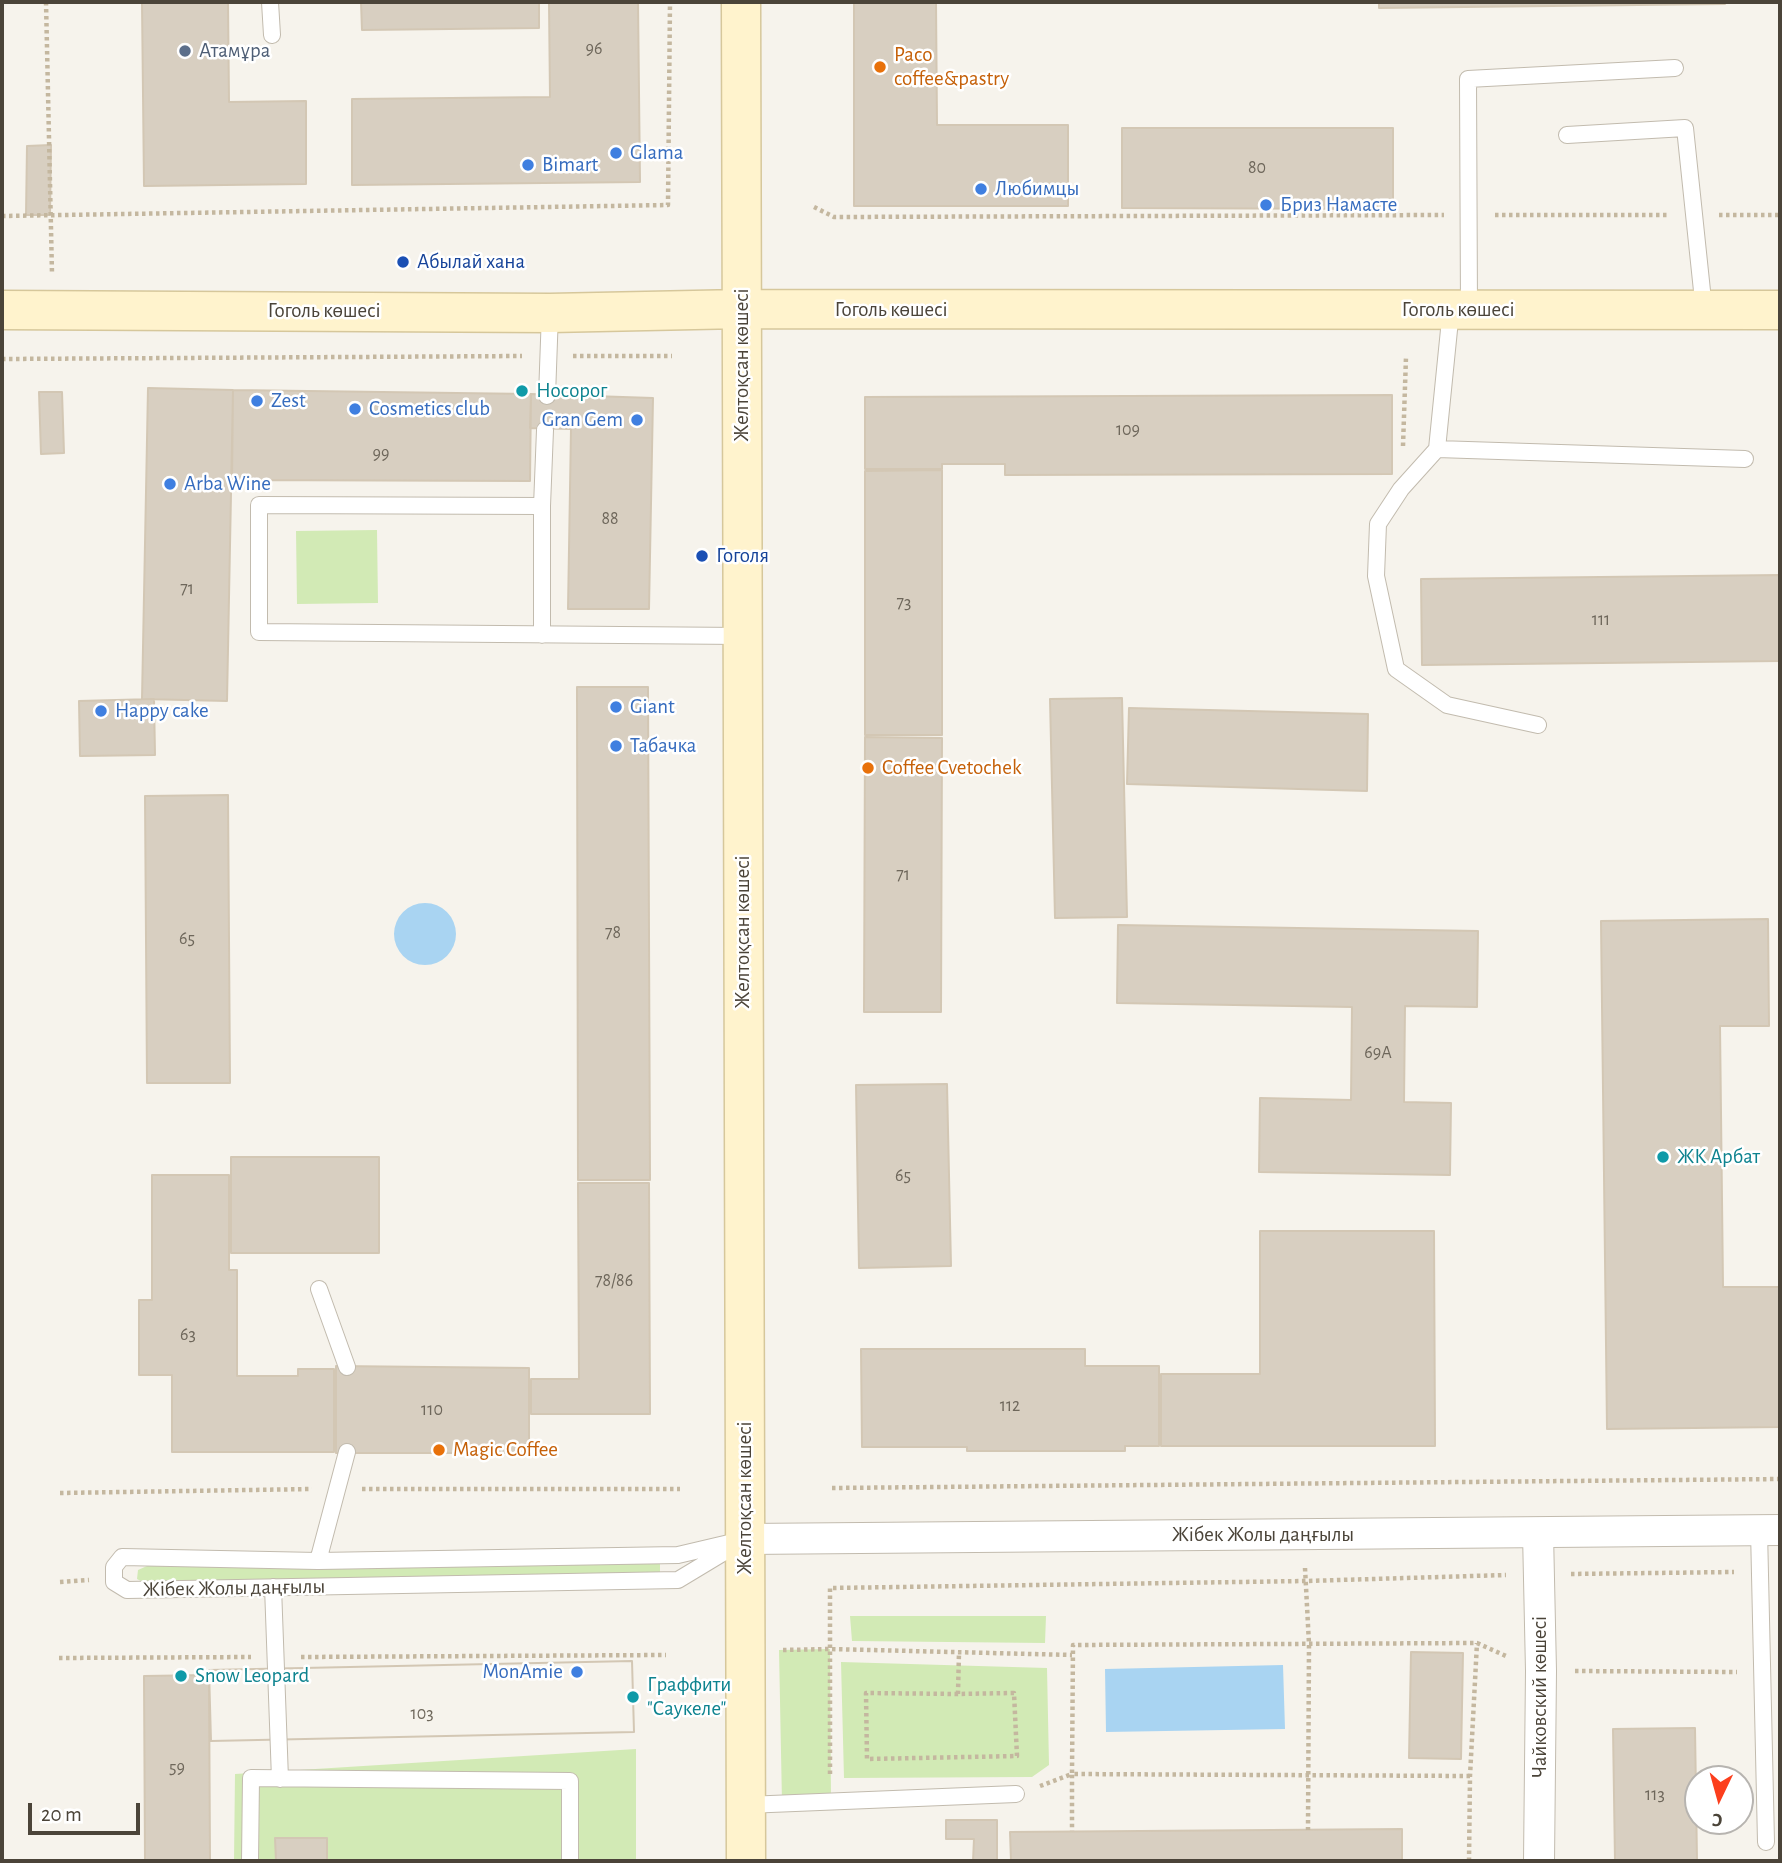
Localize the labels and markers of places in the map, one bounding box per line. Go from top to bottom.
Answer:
place label: Атамұра [199,38,270,64]
place label: Paco coffee&pastry [894,42,1009,92]
marker: Атамұра [177,43,193,59]
marker: Paco coffee&pastry [872,59,888,75]
place label: Glama [630,140,684,166]
marker: Glama [608,145,624,161]
place label: Bimart [542,152,598,178]
marker: Bimart [520,157,536,173]
place label: Любимцы [995,176,1079,202]
marker: Любимцы [973,181,989,197]
place label: Бриз Намасте [1280,192,1397,218]
marker: Бриз Намасте [1258,197,1274,213]
place label: Абылай хана [417,249,525,275]
marker: Абылай хана [395,254,411,270]
place label: Носорог [536,378,607,404]
marker: Носорог [514,383,530,399]
place label: Zest [271,388,306,414]
marker: Zest [249,393,265,409]
place label: Cosmetics club [369,396,490,422]
marker: Cosmetics club [347,401,363,417]
place label: Gran Gem [542,407,623,433]
marker: Gran Gem [629,412,645,428]
place label: Arba Wine [184,471,271,497]
marker: Arba Wine [162,476,178,492]
place label: Гоголя [716,543,769,569]
marker: Гоголя [694,548,710,564]
place label: Giant [630,694,675,720]
place label: Happy cake [115,698,209,724]
marker: Giant [608,699,624,715]
marker: Happy cake [93,703,109,719]
place label: Табачка [630,733,696,759]
marker: Табачка [608,738,624,754]
place label: Coffee Cvetochek [882,755,1022,781]
marker: Coffee Cvetochek [860,760,876,776]
place label: ЖК Арбат [1677,1144,1760,1170]
marker: ЖК Арбат [1655,1149,1671,1165]
place label: Magic Coffee [453,1437,558,1463]
marker: Magic Coffee [431,1442,447,1458]
place label: MonAmie [482,1659,563,1685]
place label: Snow Leopard [195,1663,309,1689]
marker: MonAmie [569,1664,585,1680]
marker: Snow Leopard [173,1668,189,1684]
place label: Граффити "Саукеле" [647,1672,731,1722]
marker: Граффити "Саукеле" [625,1689,641,1705]

